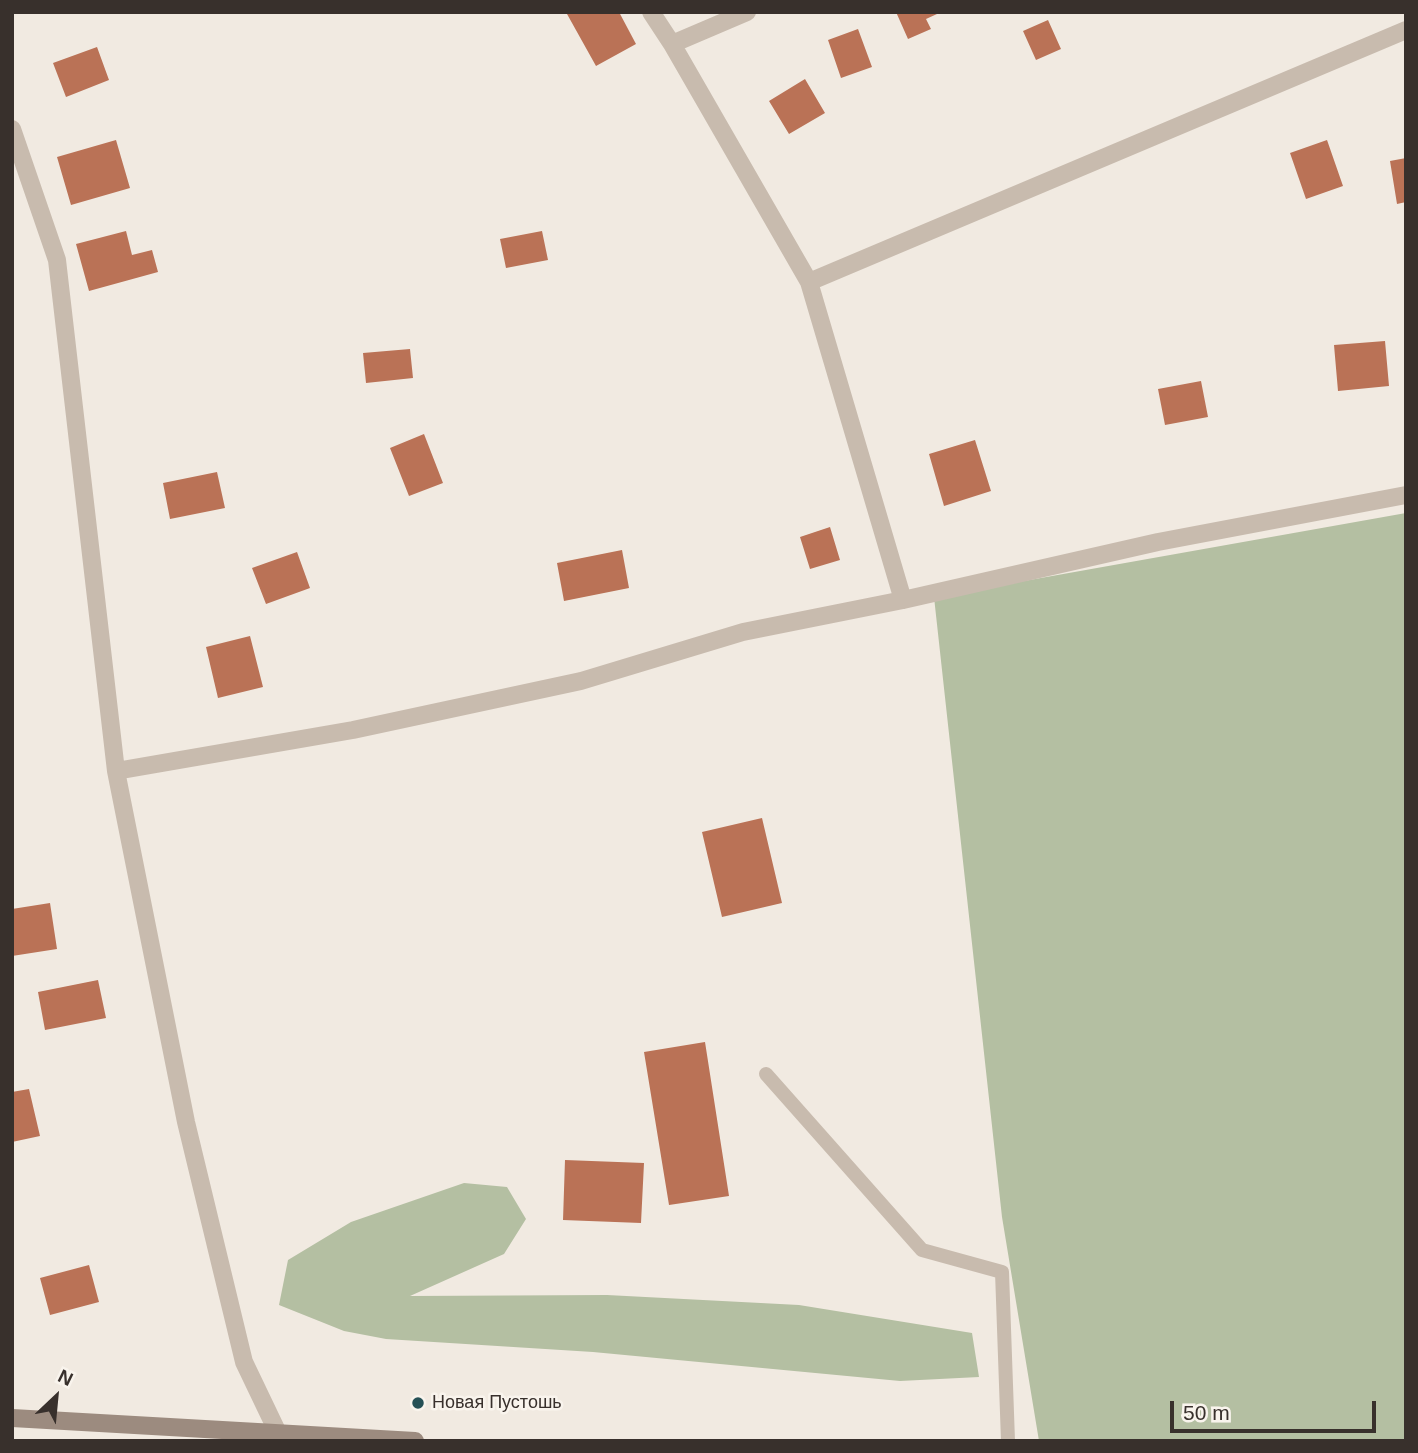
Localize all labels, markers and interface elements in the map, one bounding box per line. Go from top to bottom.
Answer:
north arrow [21,1362,91,1432]
text: N [55,1365,76,1390]
scale bar [1173,1386,1380,1430]
place label: Новая Пустошь [432,1392,562,1414]
marker: Новая Пустошь [410,1395,426,1411]
text: 50 m [1183,1401,1230,1424]

